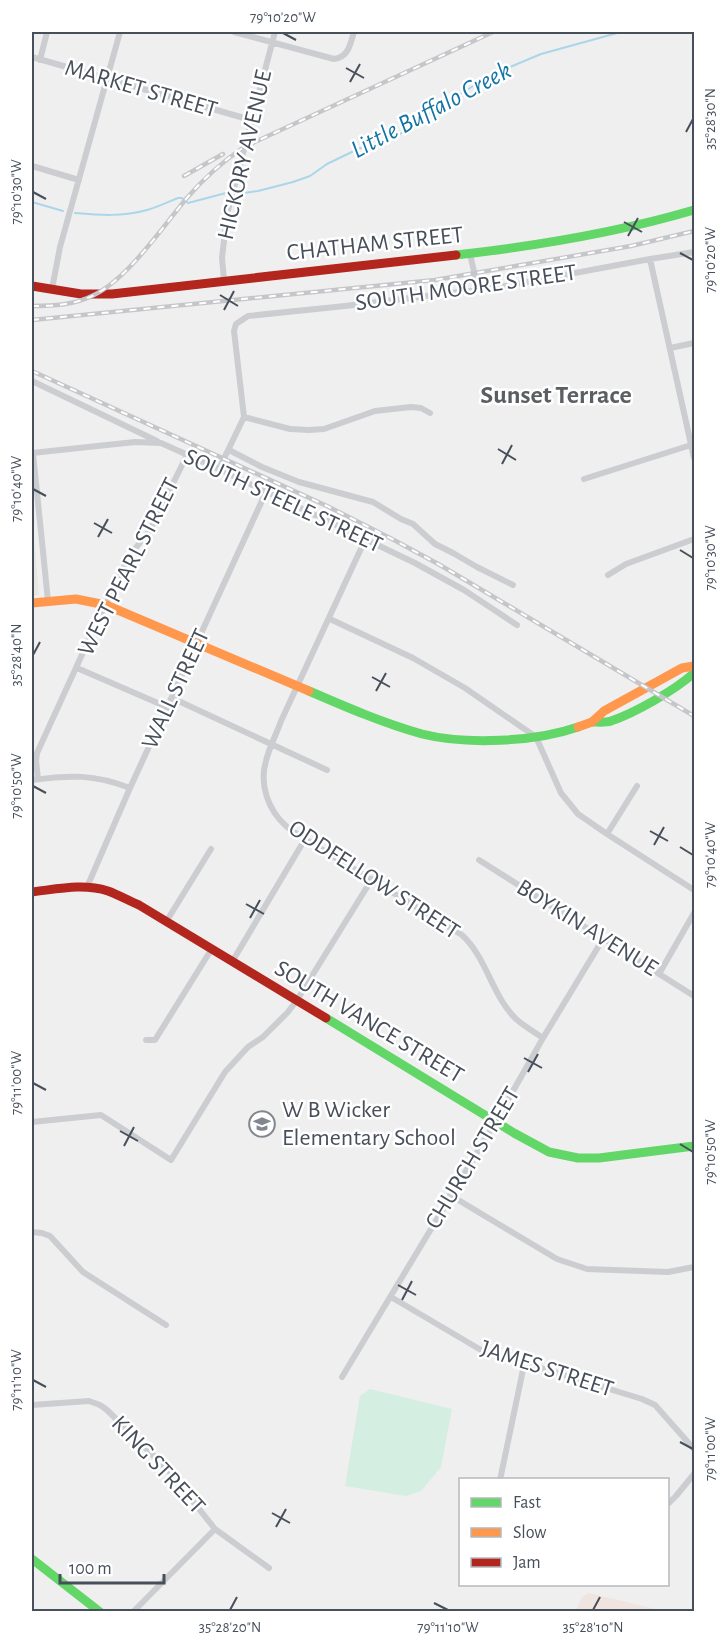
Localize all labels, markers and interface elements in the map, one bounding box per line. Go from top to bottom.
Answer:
text: 79°10'20"W [250,10,317,25]
street label: MARKET STREET [62,56,220,122]
water label: Little Buffalo Creek [347,57,515,163]
street label: HICKORY AVENUE [214,67,276,242]
text: 35°28'30"N [703,88,718,150]
text: 79°10'30"W [9,159,24,225]
street label: CHATHAM STREET [286,223,465,265]
text: 79°10'20"W [703,226,718,293]
street label: SOUTH MOORE STREET [354,261,578,315]
district label: Sunset Terrace [480,382,632,408]
street label: SOUTH STEELE STREET [180,444,386,558]
text: 79°10'40"W [9,455,24,522]
street label: WEST PEARL STREET [74,474,184,660]
text: 79°10'30"W [703,525,718,591]
text: 35°28'40"N [9,624,24,686]
street label: WALL STREET [138,625,214,753]
text: 79°10'50"W [9,753,24,819]
street label: ODDFELLOW STREET [284,816,464,944]
text: 79°10'40"W [703,821,718,888]
street label: BOYKIN AVENUE [512,875,662,981]
street label: SOUTH VANCE STREET [270,956,468,1088]
text: 79°11'00"W [9,1050,24,1115]
street label: CHURCH STREET [421,1083,525,1233]
place label: W B Wicker Elementary School [282,1098,456,1150]
school or university icon: W B Wicker Elementary School [247,1109,277,1139]
text: 79°10'50"W [703,1119,718,1185]
street label: JAMES STREET [478,1336,617,1402]
text: 79°11'10"W [9,1349,24,1411]
street label: KING STREET [107,1411,210,1519]
text: 79°11'00"W [703,1416,718,1481]
legend [459,1478,669,1586]
text: Fast [513,1494,541,1512]
text: Slow [513,1524,546,1542]
scale bar [60,1547,164,1585]
text: Jam [513,1554,541,1572]
text: 100 m [69,1560,112,1578]
text: 35°28'20"N [199,1620,261,1635]
text: 79°11'10"W [417,1620,479,1635]
text: 35°28'10"N [563,1620,623,1635]

